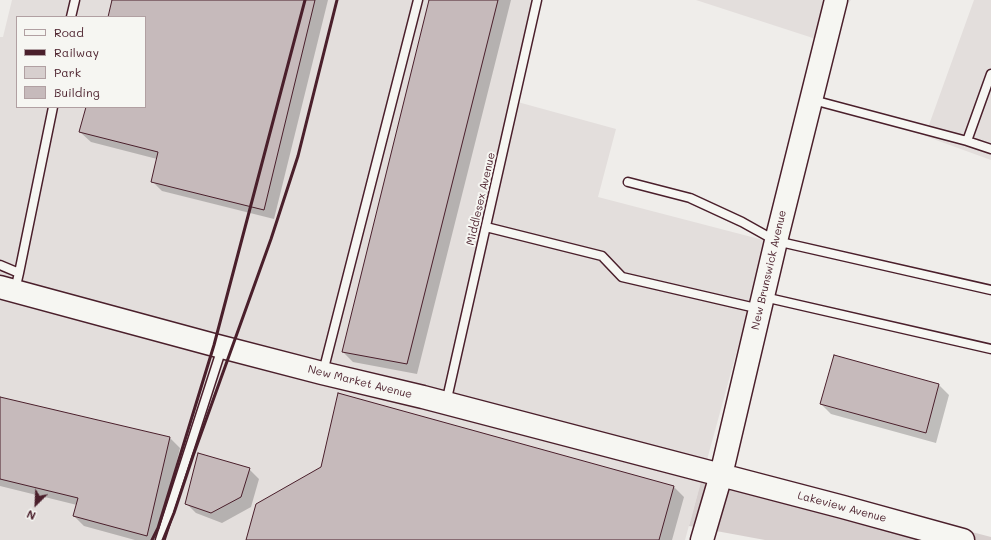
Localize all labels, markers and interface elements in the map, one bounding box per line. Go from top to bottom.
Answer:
legend [16,16,146,108]
text: Road [54,24,84,40]
text: Railway [54,44,99,60]
text: Park [54,64,81,80]
text: Building [54,84,100,100]
street label: Middlesex Avenue [464,151,498,247]
street label: New Brunswick Avenue [749,209,789,331]
street label: New Market Avenue [306,363,414,401]
north arrow [16,484,56,524]
street label: Lakeview Avenue [796,489,888,525]
text: N [24,507,38,524]

